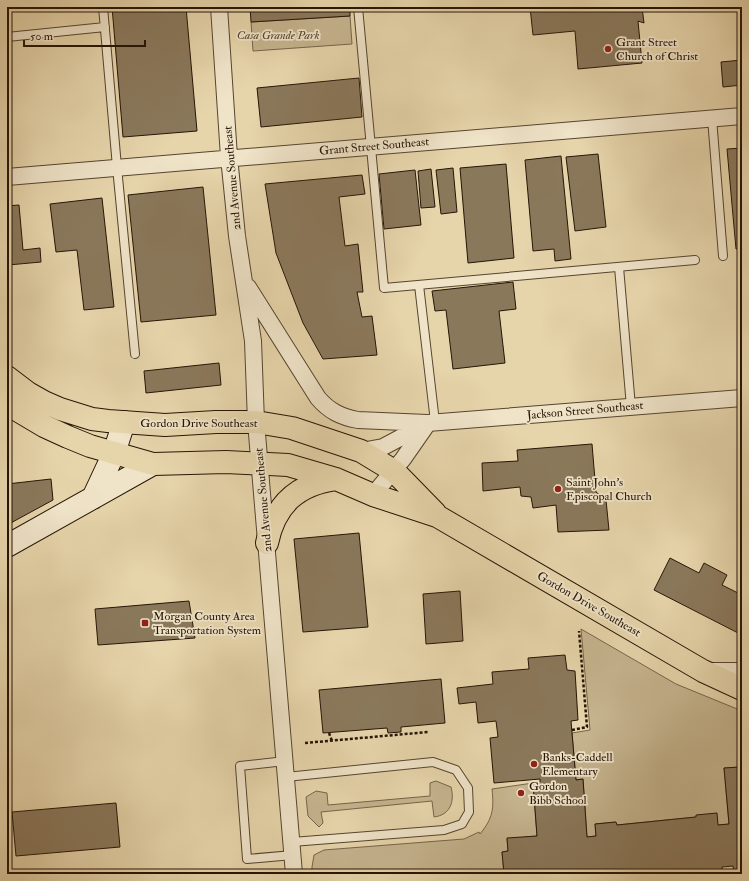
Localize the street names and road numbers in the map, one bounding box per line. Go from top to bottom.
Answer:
street label: 2nd Avenue Southeast [220,125,245,231]
street label: Grant Street Southeast [318,134,430,159]
street label: Jackson Street Southeast [525,398,644,423]
street label: Gordon Drive Southeast [140,416,258,431]
street label: 2nd Avenue Southeast [251,447,276,553]
street label: Gordon Drive Southeast [534,569,643,640]

